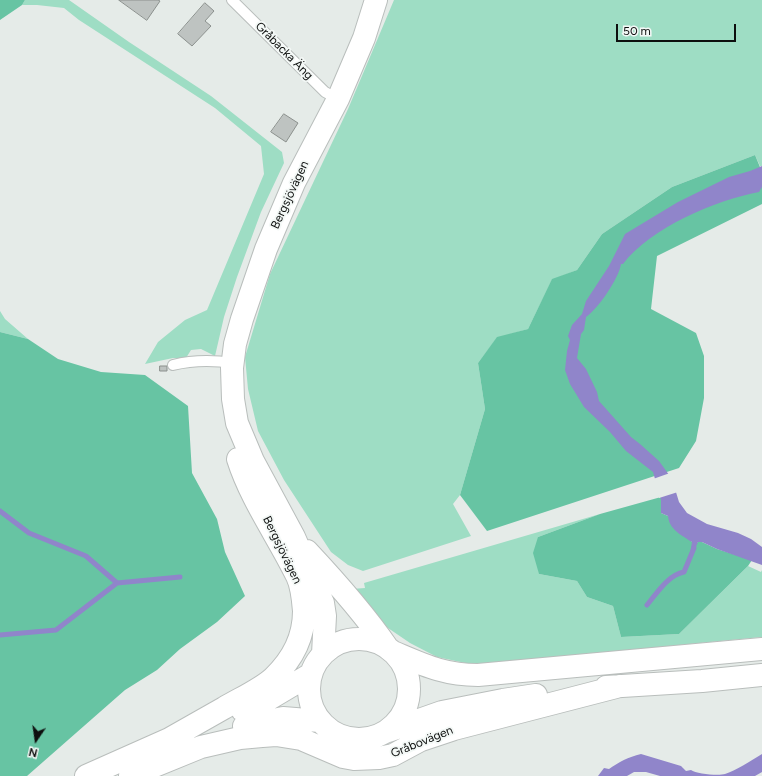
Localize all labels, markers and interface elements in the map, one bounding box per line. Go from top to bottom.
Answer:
scale bar [618,16,738,42]
street label: Gråbacka Äng [252,19,316,83]
text: 50 m [623,24,651,38]
street label: Bergsjövägen [268,159,312,231]
street label: Bergsjövägen [259,514,305,586]
north arrow [16,720,56,760]
street label: Gråbovägen [389,723,455,761]
text: N [28,745,39,759]

